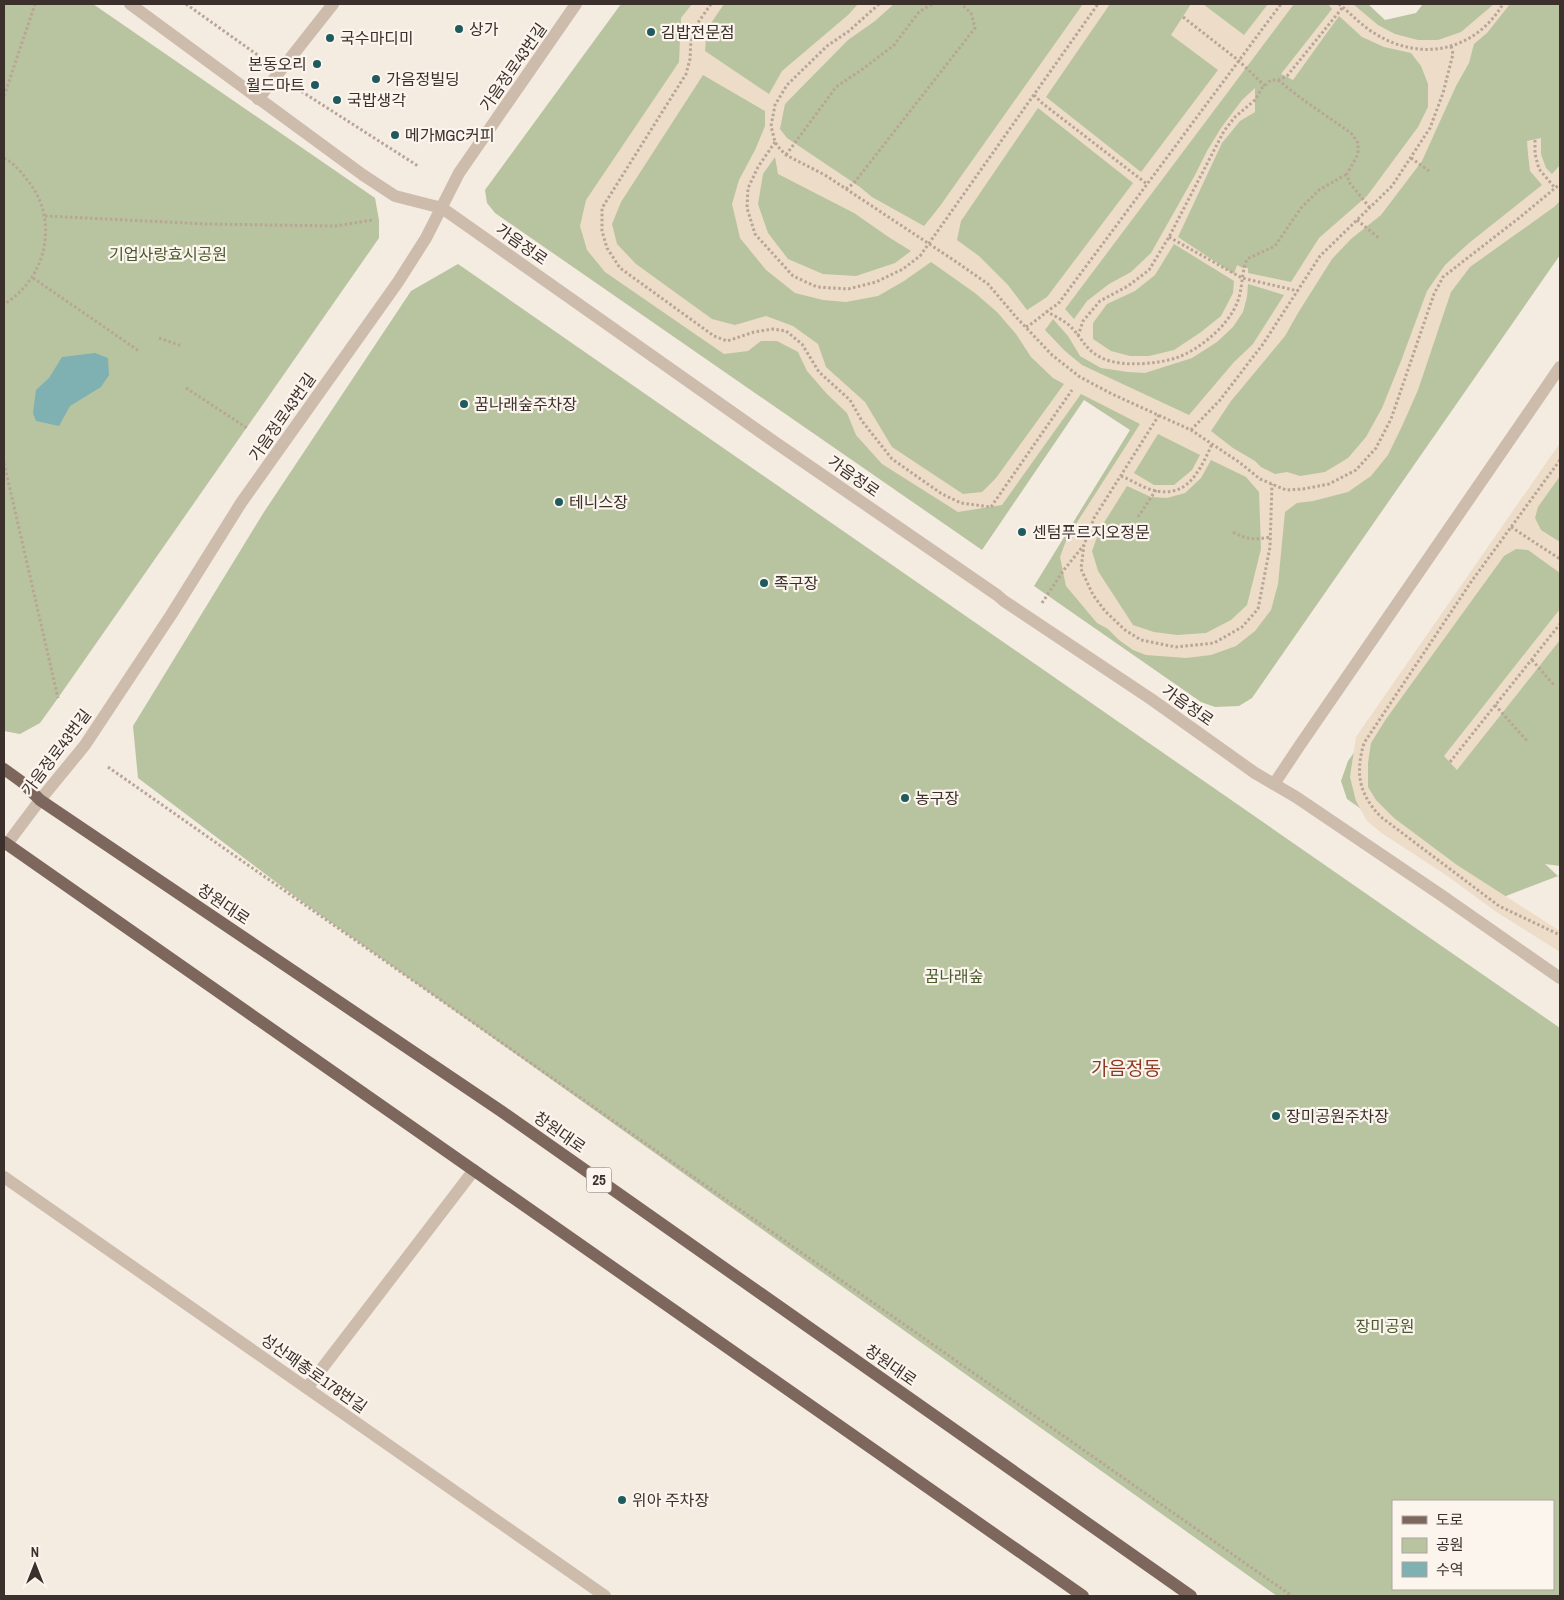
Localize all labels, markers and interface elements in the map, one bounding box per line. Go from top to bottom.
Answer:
place label: 상가 [469,18,499,40]
street label: 가음정로43번길 [474,19,552,115]
place label: 김밥전문점 [661,21,735,43]
marker: 상가 [453,23,465,35]
marker: 김밥전문점 [645,26,657,38]
place label: 국수마디미 [340,27,414,49]
marker: 국수마디미 [324,32,336,44]
place label: 본동오리 [248,53,307,75]
marker: 본동오리 [311,58,323,70]
place label: 가음정빌딩 [386,68,460,90]
marker: 가음정빌딩 [370,73,382,85]
place label: 월드마트 [246,74,305,96]
marker: 월드마트 [309,79,321,91]
place label: 국밥생각 [347,89,406,111]
marker: 국밥생각 [331,94,343,106]
place label: 메가MGC커피 [405,124,495,146]
marker: 메가MGC커피 [389,129,401,141]
street label: 가음정로 [492,218,553,270]
park label: 기업사랑효시공원 [109,243,227,265]
street label: 가음정로43번길 [243,369,321,465]
place label: 꿈나래숲주차장 [474,393,577,415]
marker: 꿈나래숲주차장 [458,398,470,410]
street label: 가음정로 [824,450,885,502]
place label: 테니스장 [569,491,628,513]
marker: 테니스장 [553,496,565,508]
place label: 센텀푸르지오정문 [1032,521,1150,543]
marker: 센텀푸르지오정문 [1016,526,1028,538]
place label: 족구장 [774,572,818,594]
marker: 족구장 [758,577,770,589]
street label: 가음정로 [1158,679,1219,731]
street label: 가음정로43번길 [16,704,96,800]
place label: 농구장 [915,787,959,809]
marker: 농구장 [899,792,911,804]
street label: 창원대로 [193,878,255,930]
park label: 꿈나래숲 [925,965,983,987]
district label: 가음정동 [1091,1055,1161,1081]
place label: 장미공원주차장 [1286,1105,1389,1127]
street label: 창원대로 [530,1106,591,1158]
marker: 장미공원주차장 [1270,1110,1282,1122]
road number: 25 [586,1168,612,1192]
park label: 장미공원 [1356,1315,1414,1337]
street label: 성산패총로178번길 [257,1328,371,1418]
street label: 창원대로 [861,1339,922,1391]
place label: 위아 주차장 [632,1489,710,1511]
marker: 위아 주차장 [616,1494,628,1506]
legend [1392,1500,1554,1590]
text: 도로 [1436,1509,1464,1530]
text: 공원 [1436,1534,1464,1555]
north arrow [10,1540,60,1590]
text: N [31,1543,39,1561]
text: 수역 [1436,1559,1464,1580]

